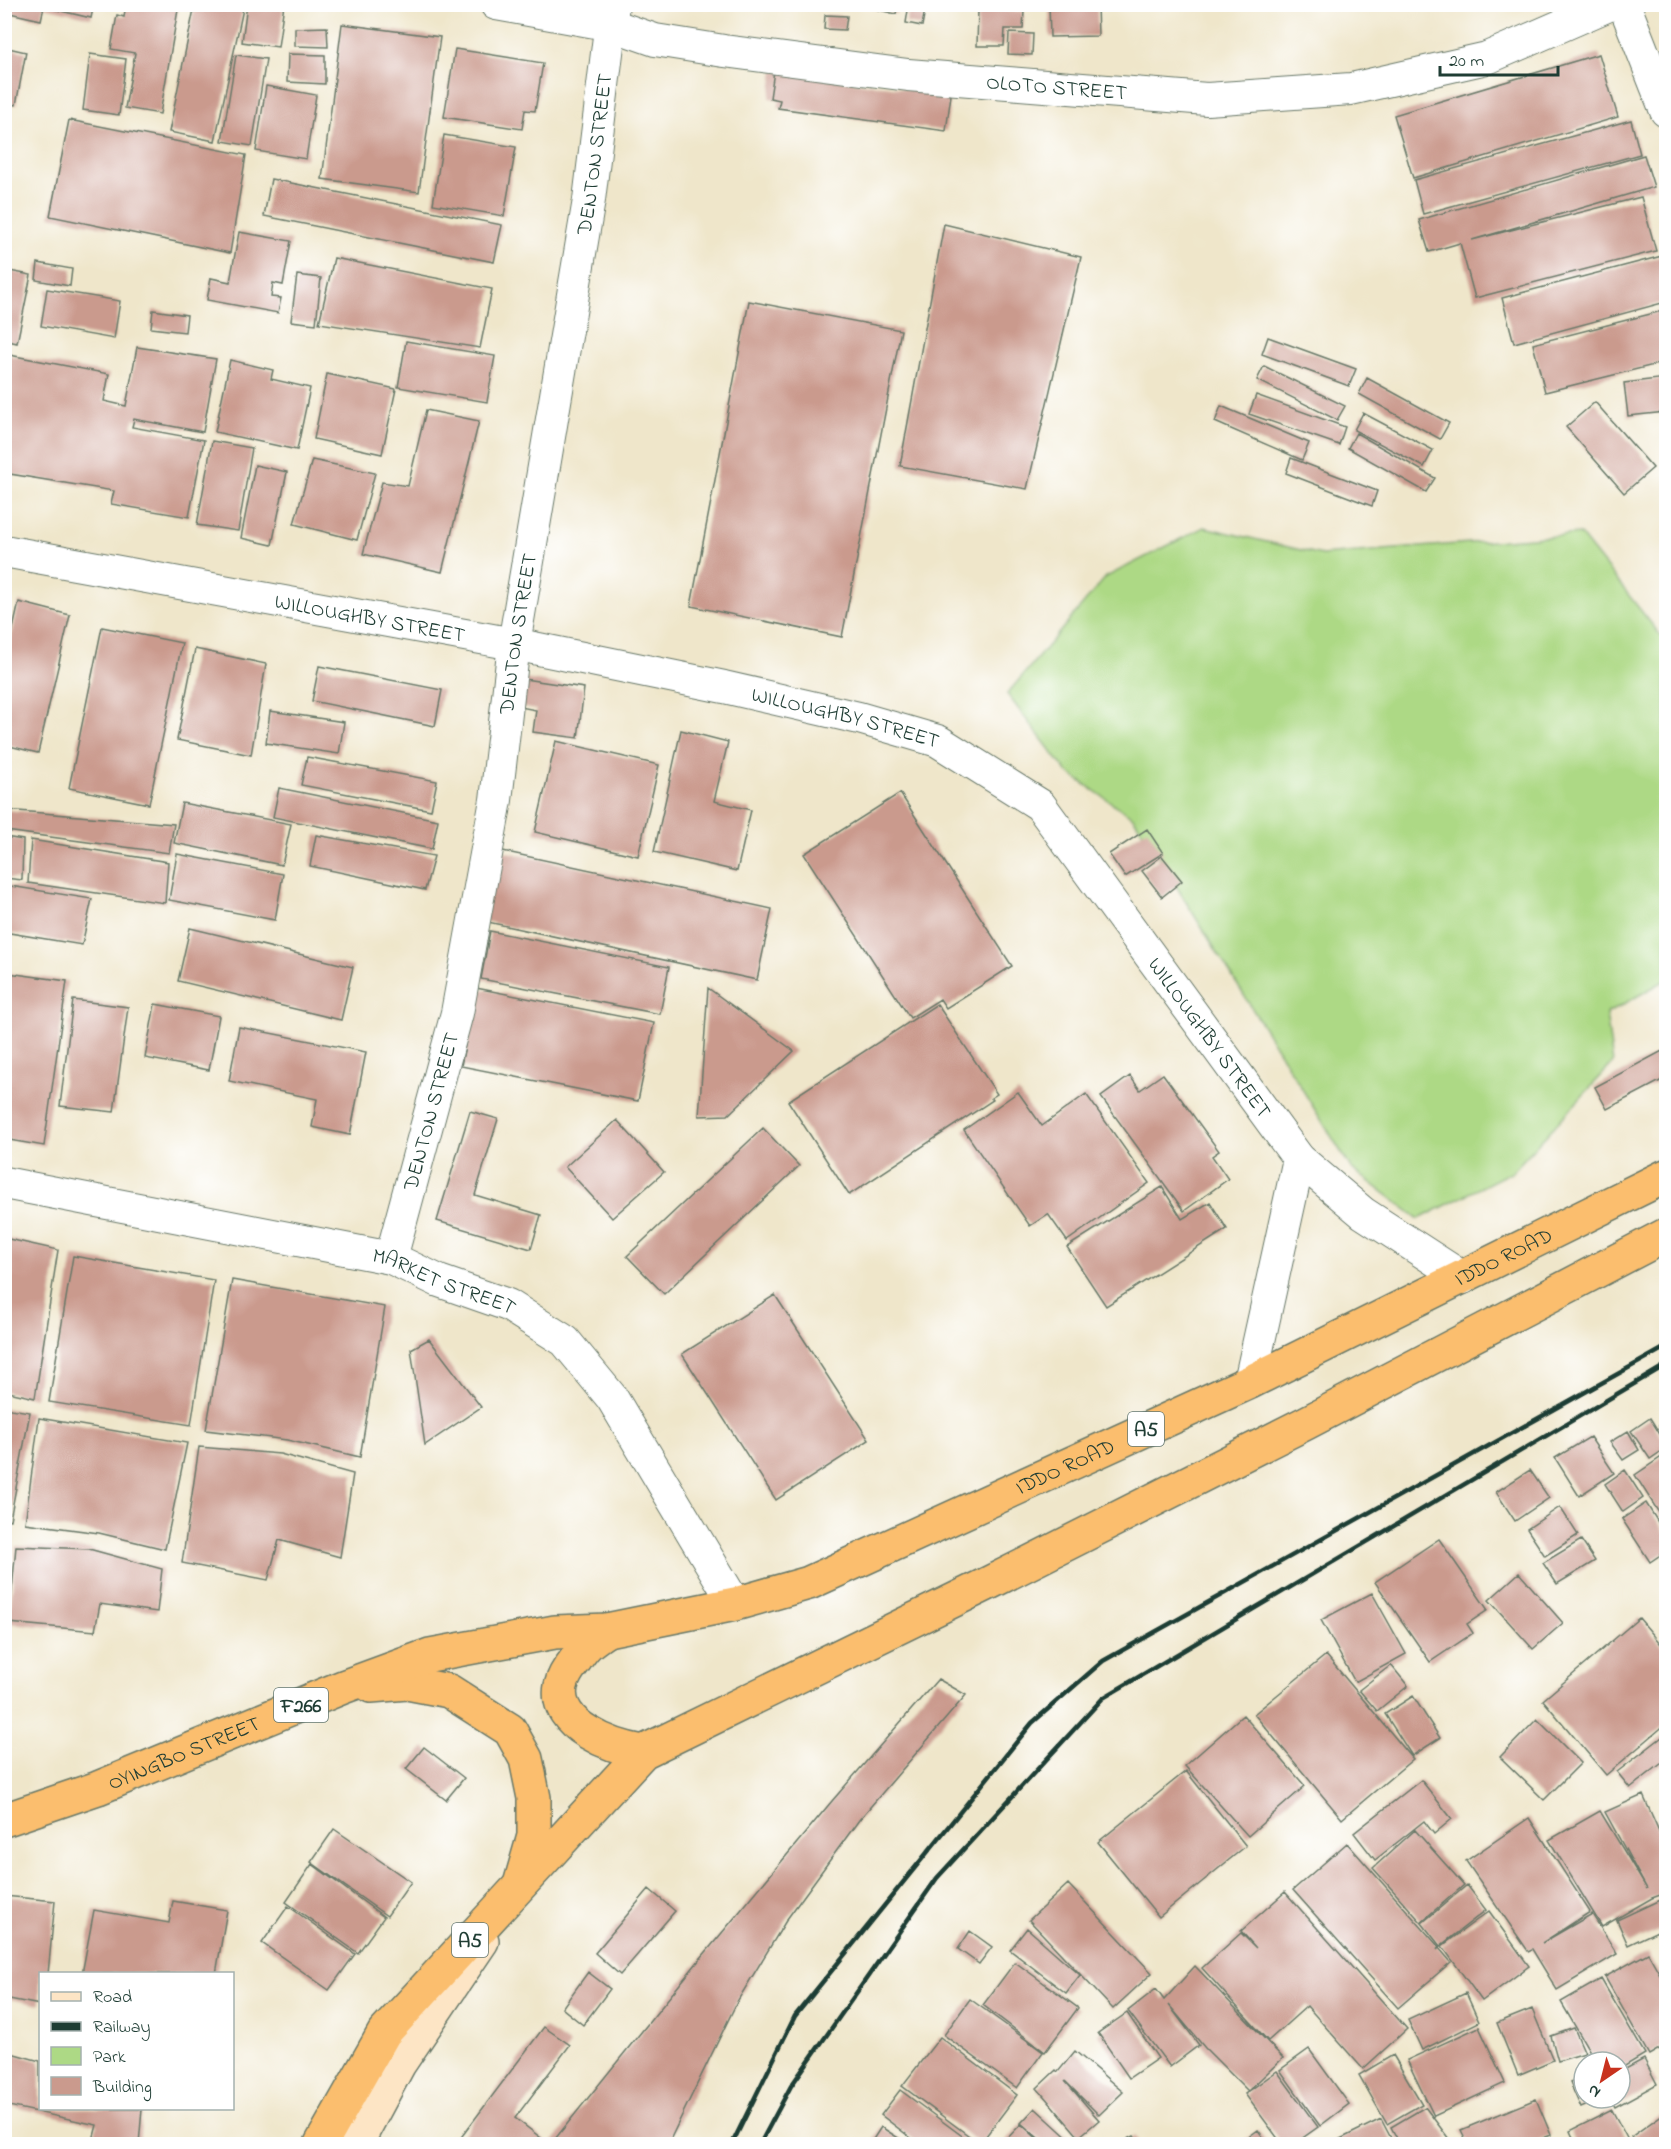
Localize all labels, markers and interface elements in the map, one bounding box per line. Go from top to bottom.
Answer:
scale bar [1440,39,1558,77]
text: 20 m [1449,49,1484,75]
street label: OLOTO STREET [985,68,1128,110]
street label: DENTON STREET [570,72,621,238]
street label: DENTON STREET [493,551,546,717]
street label: WILLOUGHBY STREET [272,588,467,652]
street label: WILLOUGHBY STREET [748,681,943,758]
street label: WILLOUGHBY STREET [1139,952,1278,1125]
street label: DENTON STREET [397,1029,468,1195]
street label: IDDO ROAD [1450,1221,1558,1295]
street label: MARKET STREET [370,1242,521,1323]
road number: A5 [1128,1412,1164,1446]
street label: IDDO ROAD [1011,1433,1120,1504]
road number: F266 [274,1688,328,1722]
street label: OYINGBO STREET [104,1710,265,1799]
road number: A5 [452,1923,488,1957]
legend [39,1972,234,2110]
text: Road [93,1985,132,2011]
text: Railway [93,2015,150,2041]
text: Park [93,2045,126,2071]
north arrow [1572,2050,1632,2110]
text: Building [92,2075,152,2102]
text: N [1583,2078,1606,2104]

